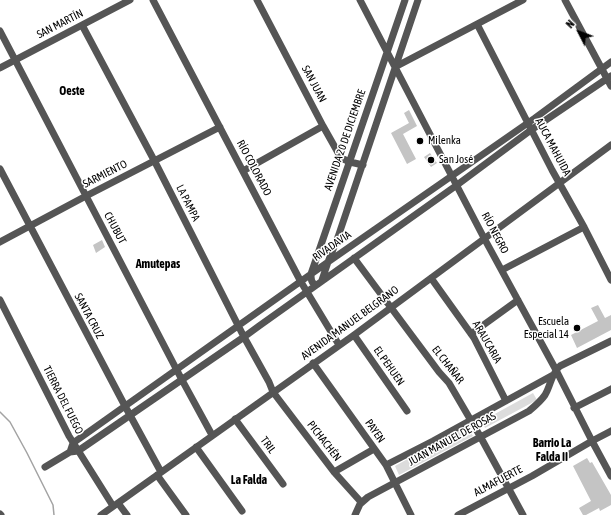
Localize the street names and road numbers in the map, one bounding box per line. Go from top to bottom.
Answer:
street label: SAN MARTÍN [35,7,85,41]
street label: SAN JUAN [299,63,329,105]
street label: AVENIDA 20 DE DICIEMBRE [322,88,368,192]
street label: AUCA MAHUIDA [532,116,574,178]
street label: RÍO COLORADO [234,138,274,198]
street label: SARMIENTO [81,157,129,191]
street label: LA PAMPA [173,183,203,223]
street label: CHUBUT [101,210,129,246]
street label: RÍO NEGRO [479,210,511,256]
street label: RIVADAVIA [310,228,354,264]
street label: AVENIDA MANUEL BELGRANO [299,283,401,363]
street label: SANTA CRUZ [72,291,106,341]
street label: ARAUCARIA [470,318,504,366]
street label: EL CHAÑAR [429,343,467,387]
street label: EL PEHUEN [371,344,407,388]
street label: TIERRA DEL FUEGO [40,364,86,436]
street label: JUAN MANUEL DE ROSAS [406,409,498,469]
street label: PAYEN [362,417,388,445]
street label: PICHACHÉN [304,418,344,464]
street label: TRIL [258,434,278,456]
street label: ALMAFUERTE [471,463,525,499]

